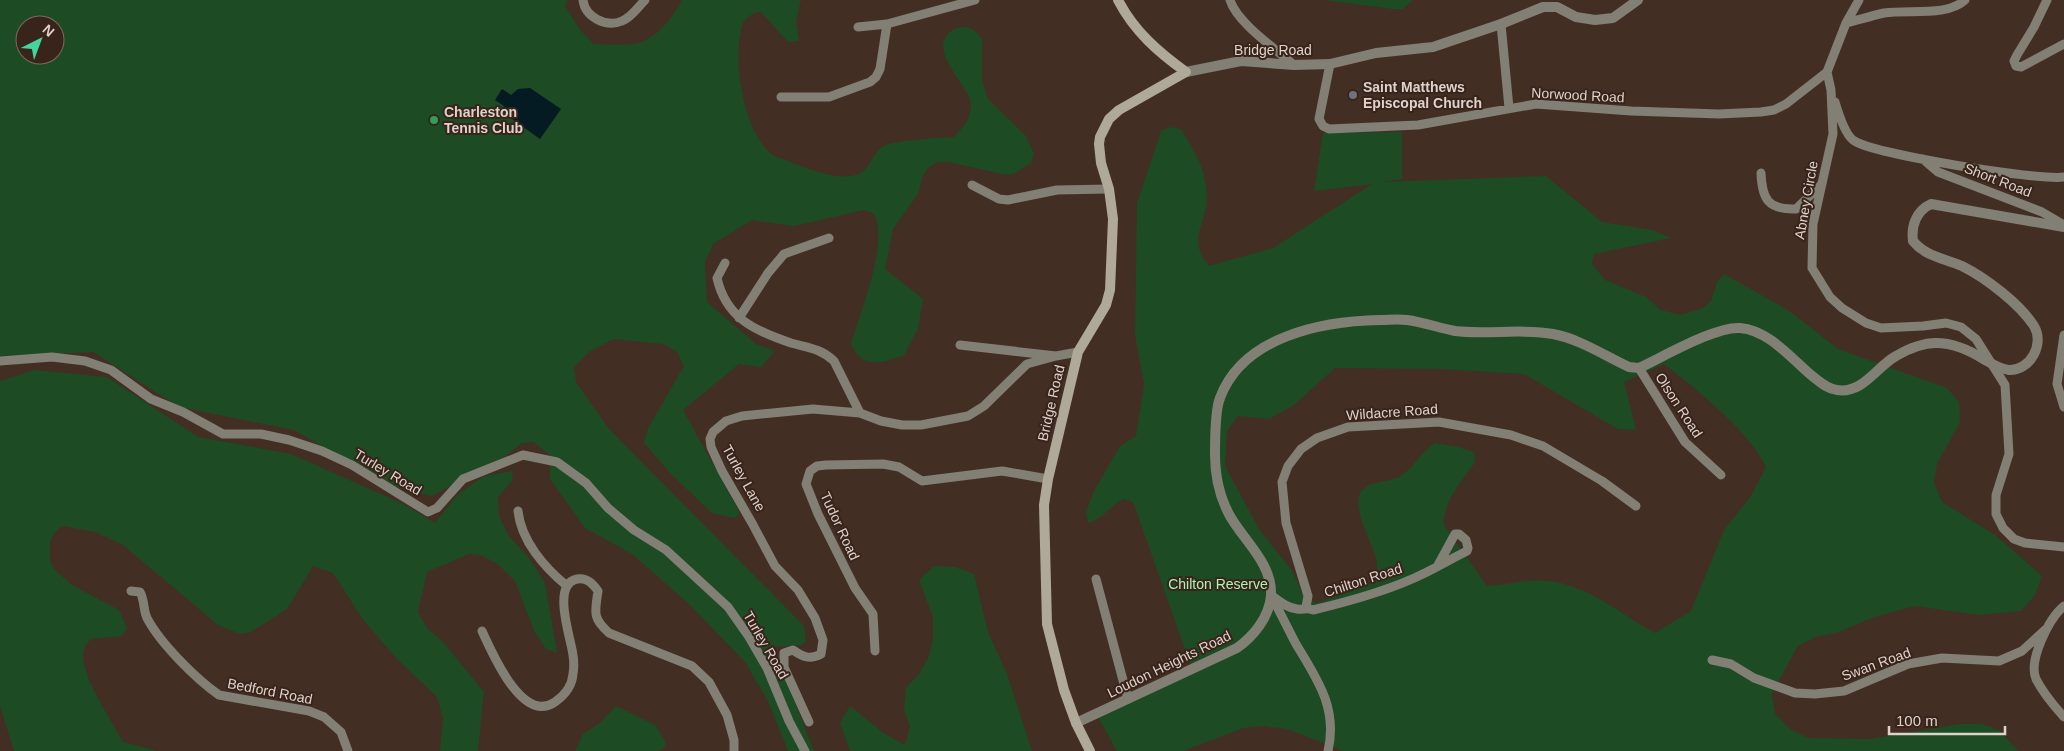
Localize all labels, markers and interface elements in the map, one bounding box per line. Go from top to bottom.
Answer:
north arrow [15,15,65,65]
text: N [40,21,58,40]
street label: Bridge Road [1234,42,1312,58]
place label: Saint Matthews Episcopal Church [1363,79,1482,111]
street label: Norwood Road [1531,85,1625,105]
marker: Saint Matthews Episcopal Church [1347,89,1359,101]
place label: Charleston Tennis Club [444,104,523,136]
marker: Charleston Tennis Club [428,114,440,126]
street label: Abney Circle [1791,159,1821,240]
street label: Short Road [1962,160,2034,200]
street label: Bridge Road [1034,363,1068,443]
street label: Olson Road [1652,370,1706,440]
street label: Wildacre Road [1346,401,1438,423]
street label: Turley Lane [719,442,769,514]
street label: Turley Road [351,446,425,498]
street label: Tudor Road [817,489,863,563]
street label: Chilton Road [1322,560,1404,600]
park label: Chilton Reserve [1168,576,1268,592]
street label: Turley Road [740,608,792,682]
street label: Loudon Heights Road [1105,627,1233,701]
street label: Swan Road [1839,644,1913,684]
street label: Bedford Road [226,675,314,707]
scale bar [1889,704,2005,736]
text: 100 m [1896,712,1938,729]

